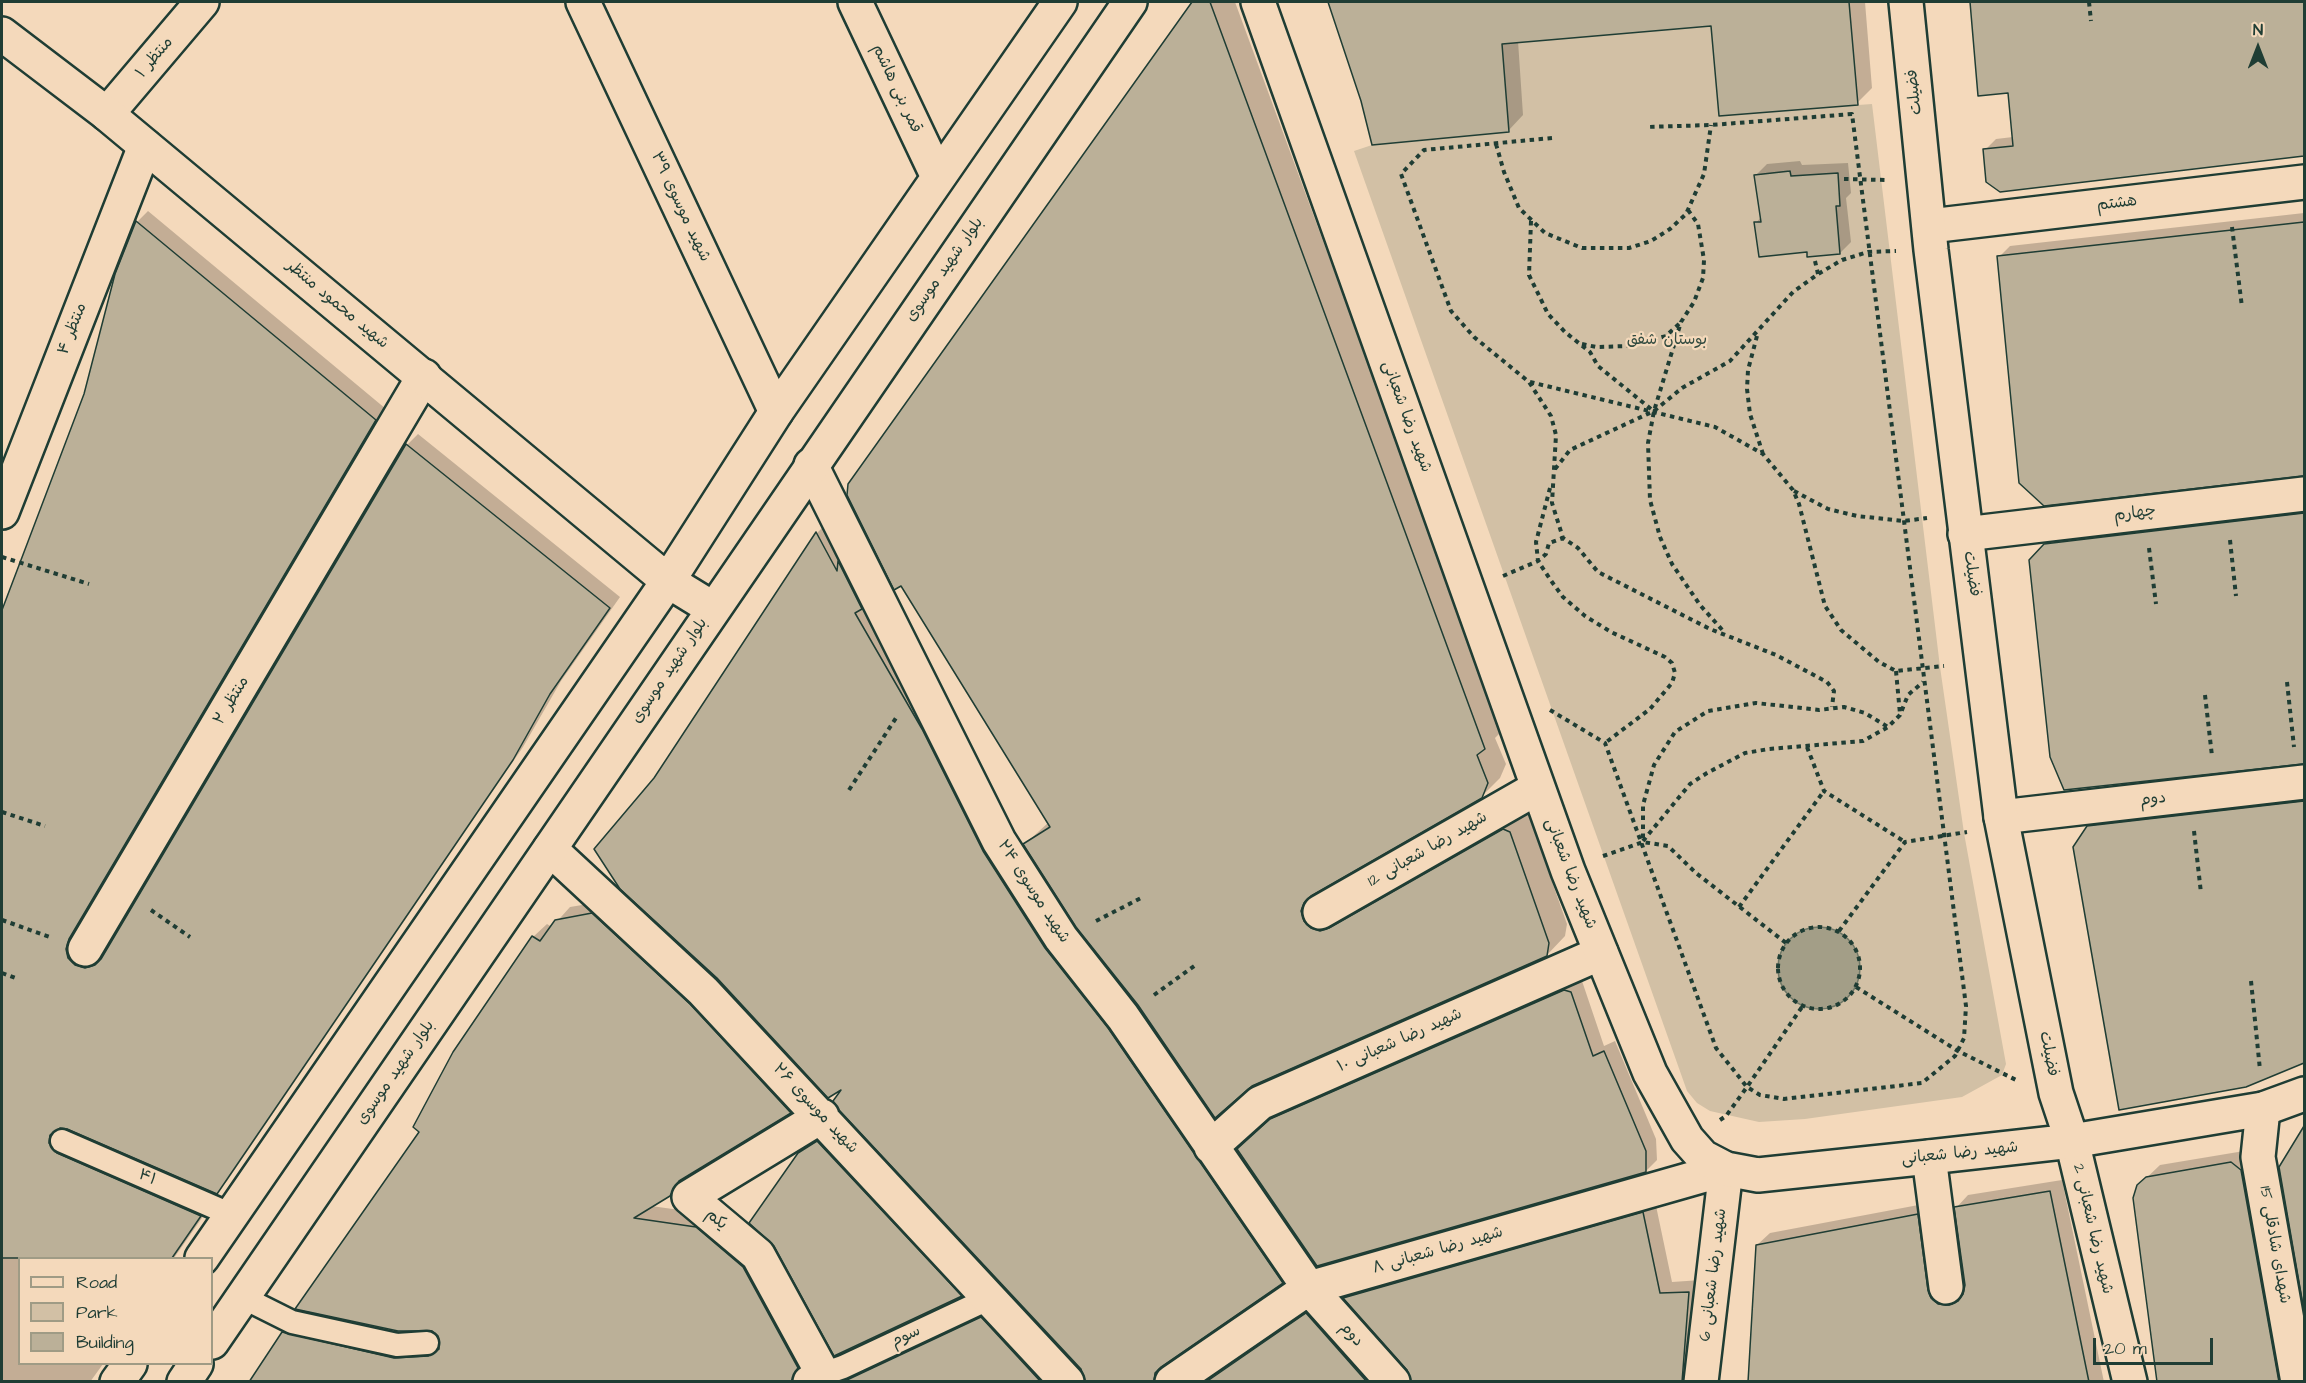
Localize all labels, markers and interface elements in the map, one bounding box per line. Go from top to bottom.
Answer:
north arrow [2228,18,2288,78]
text: N [2253,19,2263,41]
street label: منتظر ۱ [132,33,178,83]
street label: قمر بنی هاشم [867,42,925,136]
street label: فضیلت [1903,68,1927,116]
street label: شهید موسوی ۳۹ [646,149,714,265]
street label: هشتم [2096,192,2138,216]
street label: بلوار شهید موسوی [902,214,988,326]
street label: شهید محمود منتظر [282,257,392,353]
street label: منتظر ۴ [54,300,92,358]
park label: بوستان شفق [1627,331,1707,351]
street label: شهید رضا شعبانی [1377,359,1435,475]
street label: چهارم [2113,502,2157,526]
street label: فضیلت [1958,550,1984,598]
street label: بلوار شهید موسوی [628,615,712,727]
street label: منتظر ۲ [210,673,254,729]
street label: دوم [2139,789,2167,811]
street label: شهید رضا شعبانی 12 [1365,808,1491,892]
street label: شهید رضا شعبانی [1540,816,1600,932]
street label: شهید موسوی ۲۴ [993,837,1073,947]
street label: شهید رضا شعبانی ۱۰ [1335,1005,1465,1077]
street label: بلوار شهید موسوی [353,1017,439,1129]
street label: فضیلت [2034,1030,2062,1078]
street label: شهید موسوی ۲۶ [768,1060,862,1158]
street label: شهید رضا شعبانی [1901,1138,2019,1170]
street label: شهید رضا شعبانی 2 [2068,1162,2116,1296]
street label: ۴۱ [135,1166,159,1190]
street label: شهدای شادقلی 15 [2254,1185,2294,1305]
street label: یکم [701,1205,731,1235]
street label: شهید رضا شعبانی 6 [1696,1207,1732,1343]
street label: شهید رضا شعبانی ۸ [1371,1223,1505,1279]
legend [18,1257,213,1365]
text: Road [76,1270,117,1295]
text: Park [76,1300,118,1325]
street label: دوم [1335,1319,1367,1351]
street label: سوم [888,1322,924,1352]
scale bar [2096,1326,2216,1364]
text: Building [76,1330,134,1355]
text: 20 m [2104,1336,2147,1361]

